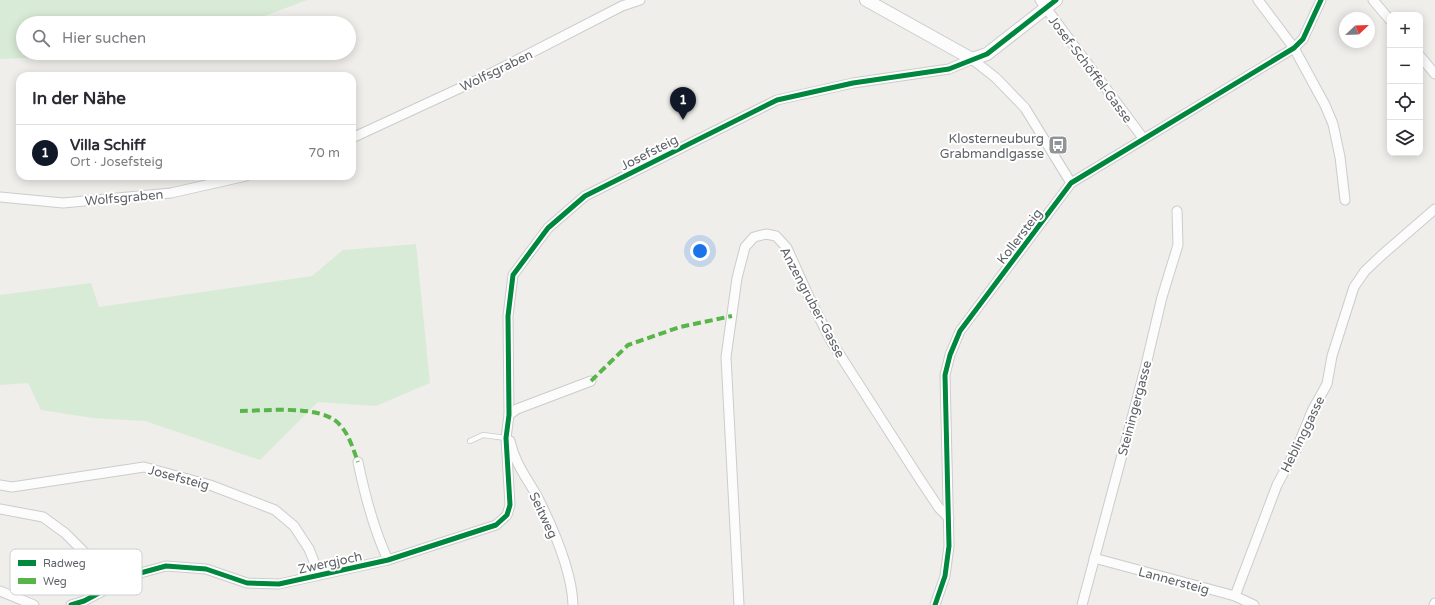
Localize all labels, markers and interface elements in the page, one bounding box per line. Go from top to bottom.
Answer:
north arrow [1339,12,1375,48]
map controls [1387,12,1423,156]
button: + [1387,12,1423,48]
street label: Josef-Schöffel-Gasse [1045,13,1136,126]
search box [16,16,356,60]
icon: search [30,27,52,49]
text: Hier suchen [62,29,146,47]
street label: Wolfsgraben [457,46,535,95]
button: − [1387,48,1423,84]
button: locate [1387,84,1423,120]
pin: 1 [670,87,696,120]
text: In der Nähe [32,88,126,109]
button: layers [1387,120,1423,156]
place label: Klosterneuburg Grabmandlgasse [940,131,1044,162]
street label: Josefsteig [618,132,681,174]
bus stop icon: Klosterneuburg Grabmandlgasse [1047,134,1069,156]
text: Villa Schiff [70,136,146,154]
text: 1 [41,145,49,161]
text: 70 m [308,145,340,161]
text: Ort · Josefsteig [70,154,163,170]
street label: Wolfsgraben [84,187,164,209]
street label: Kollersteig [994,206,1046,267]
your location [690,241,710,261]
street label: Anzengruber-Gasse [776,244,848,361]
street label: Steiningergasse [1115,359,1155,458]
street label: Heblinggasse [1277,394,1328,475]
street label: Josefsteig [147,462,211,494]
street label: Seitweg [525,490,561,541]
street label: Zwergjoch [297,548,364,578]
legend [10,549,142,595]
text: Radweg [43,557,86,570]
street label: Lannersteig [1136,564,1211,598]
text: Weg [43,575,67,588]

